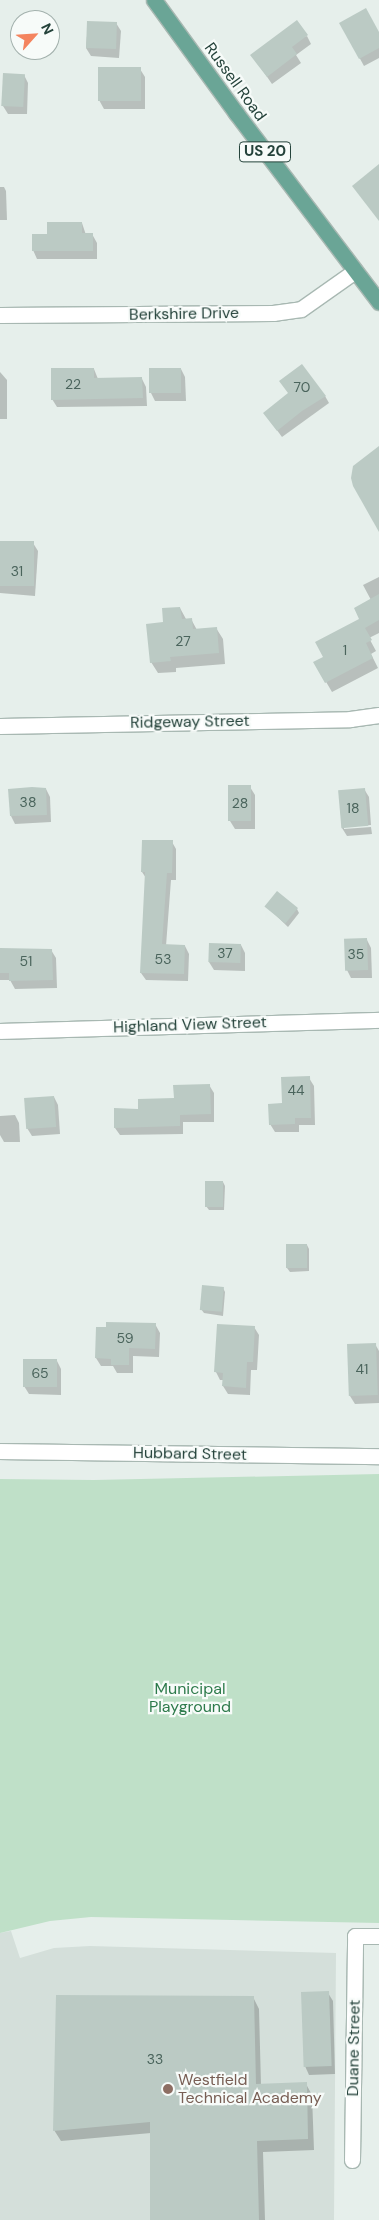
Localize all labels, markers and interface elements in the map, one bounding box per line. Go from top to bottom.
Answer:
north arrow [10,10,60,60]
text: N [37,20,58,37]
street label: Russell Road [200,39,270,125]
road number: US 20 [239,140,291,164]
street label: Berkshire Drive [129,303,239,325]
house number: 22 [65,376,81,392]
house number: 70 [294,379,310,395]
house number: 31 [11,563,23,579]
house number: 27 [175,633,191,649]
house number: 1 [343,642,347,658]
street label: Ridgeway Street [130,711,250,733]
house number: 38 [20,794,36,810]
house number: 28 [232,795,248,811]
house number: 18 [347,800,359,816]
house number: 37 [217,945,233,961]
house number: 35 [348,946,364,962]
house number: 53 [155,951,171,967]
house number: 51 [20,953,32,969]
street label: Highland View Street [113,1013,267,1037]
house number: 44 [288,1082,304,1098]
house number: 59 [117,1330,133,1346]
house number: 41 [356,1361,368,1377]
house number: 65 [31,1365,49,1381]
street label: Hubbard Street [133,1443,247,1465]
park label: Municipal Playground [149,1679,231,1717]
street label: Duane Street [344,1999,364,2097]
house number: 33 [147,2051,163,2067]
place label: Westfield Technical Academy [178,2070,322,2108]
marker: Westfield Technical Academy [162,2083,174,2095]

